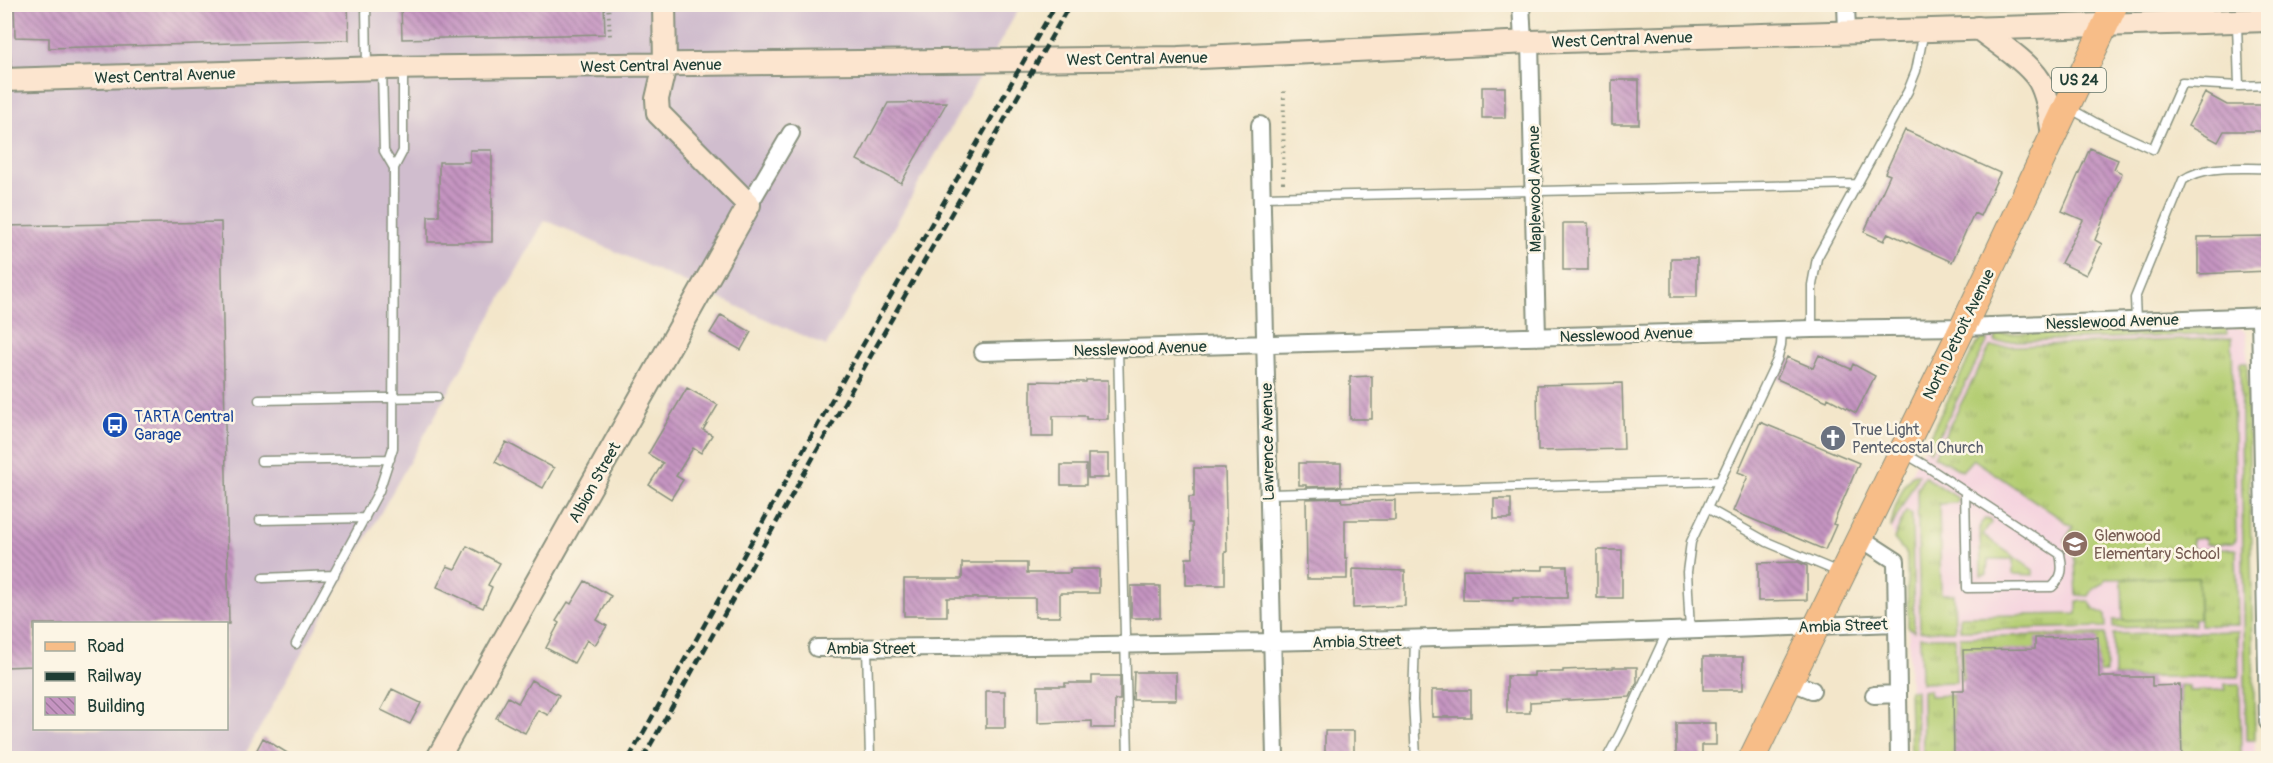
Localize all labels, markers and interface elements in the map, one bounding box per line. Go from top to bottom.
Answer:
street label: West Central Avenue [1551,28,1693,52]
street label: West Central Avenue [1066,48,1208,70]
street label: West Central Avenue [580,55,722,77]
street label: West Central Avenue [94,64,236,88]
road number: US 24 [2052,68,2106,92]
street label: Maplewood Avenue [1524,125,1546,253]
street label: North Detroit Avenue [1919,266,1999,403]
street label: Nesslewood Avenue [2045,310,2179,334]
street label: Nesslewood Avenue [1559,323,1693,347]
street label: Nesslewood Avenue [1073,337,1207,361]
street label: Lawrence Avenue [1257,383,1279,501]
place label: TARTA Central Garage [134,407,234,445]
bus stop icon: TARTA Central Garage [100,410,130,440]
place label: True Light Pentecostal Church [1852,420,1983,458]
church icon: True Light Pentecostal Church [1818,423,1848,453]
street label: Albion Street [564,438,626,526]
place label: Glenwood Elementary School [2094,526,2220,564]
school or university icon: Glenwood Elementary School [2060,529,2090,559]
street label: Ambia Street [1798,614,1889,638]
legend [33,622,228,730]
street label: Ambia Street [1312,631,1402,653]
text: Road [87,635,124,658]
street label: Ambia Street [826,639,916,659]
text: Railway [87,665,142,688]
text: Building [87,695,145,718]

